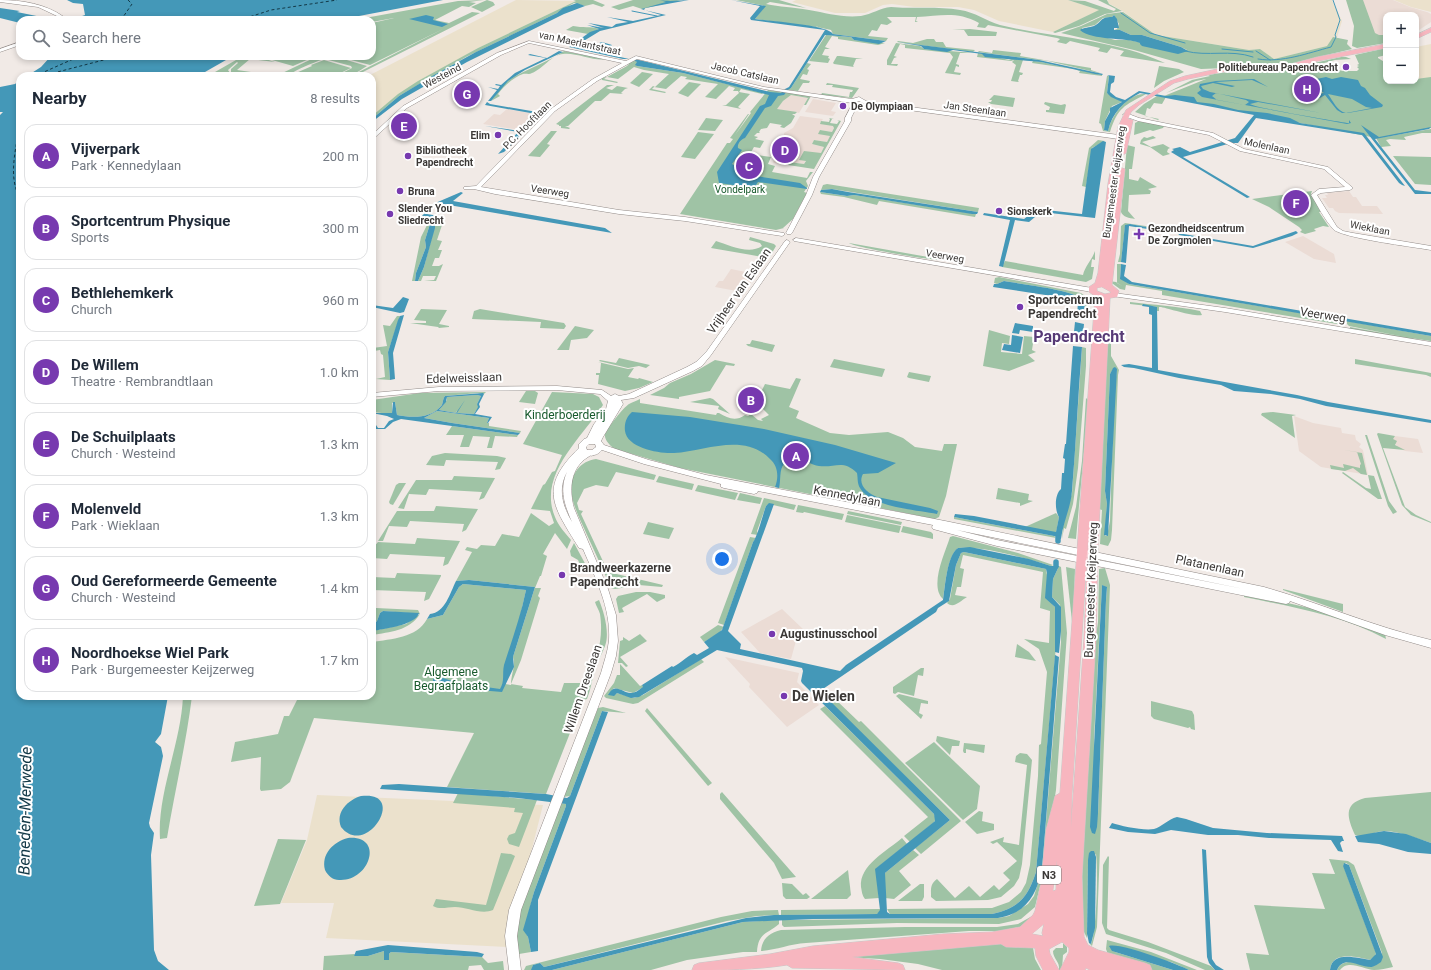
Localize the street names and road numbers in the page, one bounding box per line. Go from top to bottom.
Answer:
street label: van Maerlantstraat [538,29,622,57]
street label: Jacob Catslaan [710,60,780,86]
street label: Westeind [421,61,463,91]
street label: P.C. Hooftlaan [501,99,553,151]
street label: Jan Steenlaan [943,99,1007,119]
street label: Burgemeester Keijzerweg [1101,125,1127,239]
street label: Molenlaan [1243,136,1291,156]
street label: Veerweg [530,183,570,199]
street label: Wieklaan [1349,219,1391,237]
street label: Vrijheer van Eslaan [704,246,774,336]
street label: Veerweg [925,247,965,265]
street label: Veerweg [1299,304,1347,326]
street label: Edelweisslaan [426,370,502,386]
street label: Kennedylaan [812,483,882,509]
street label: Burgemeester Keijzerweg [1082,522,1100,658]
street label: Platanenlaan [1174,552,1246,580]
street label: Willem Dreeslaan [561,643,605,735]
road number: N3 [1037,866,1061,884]

